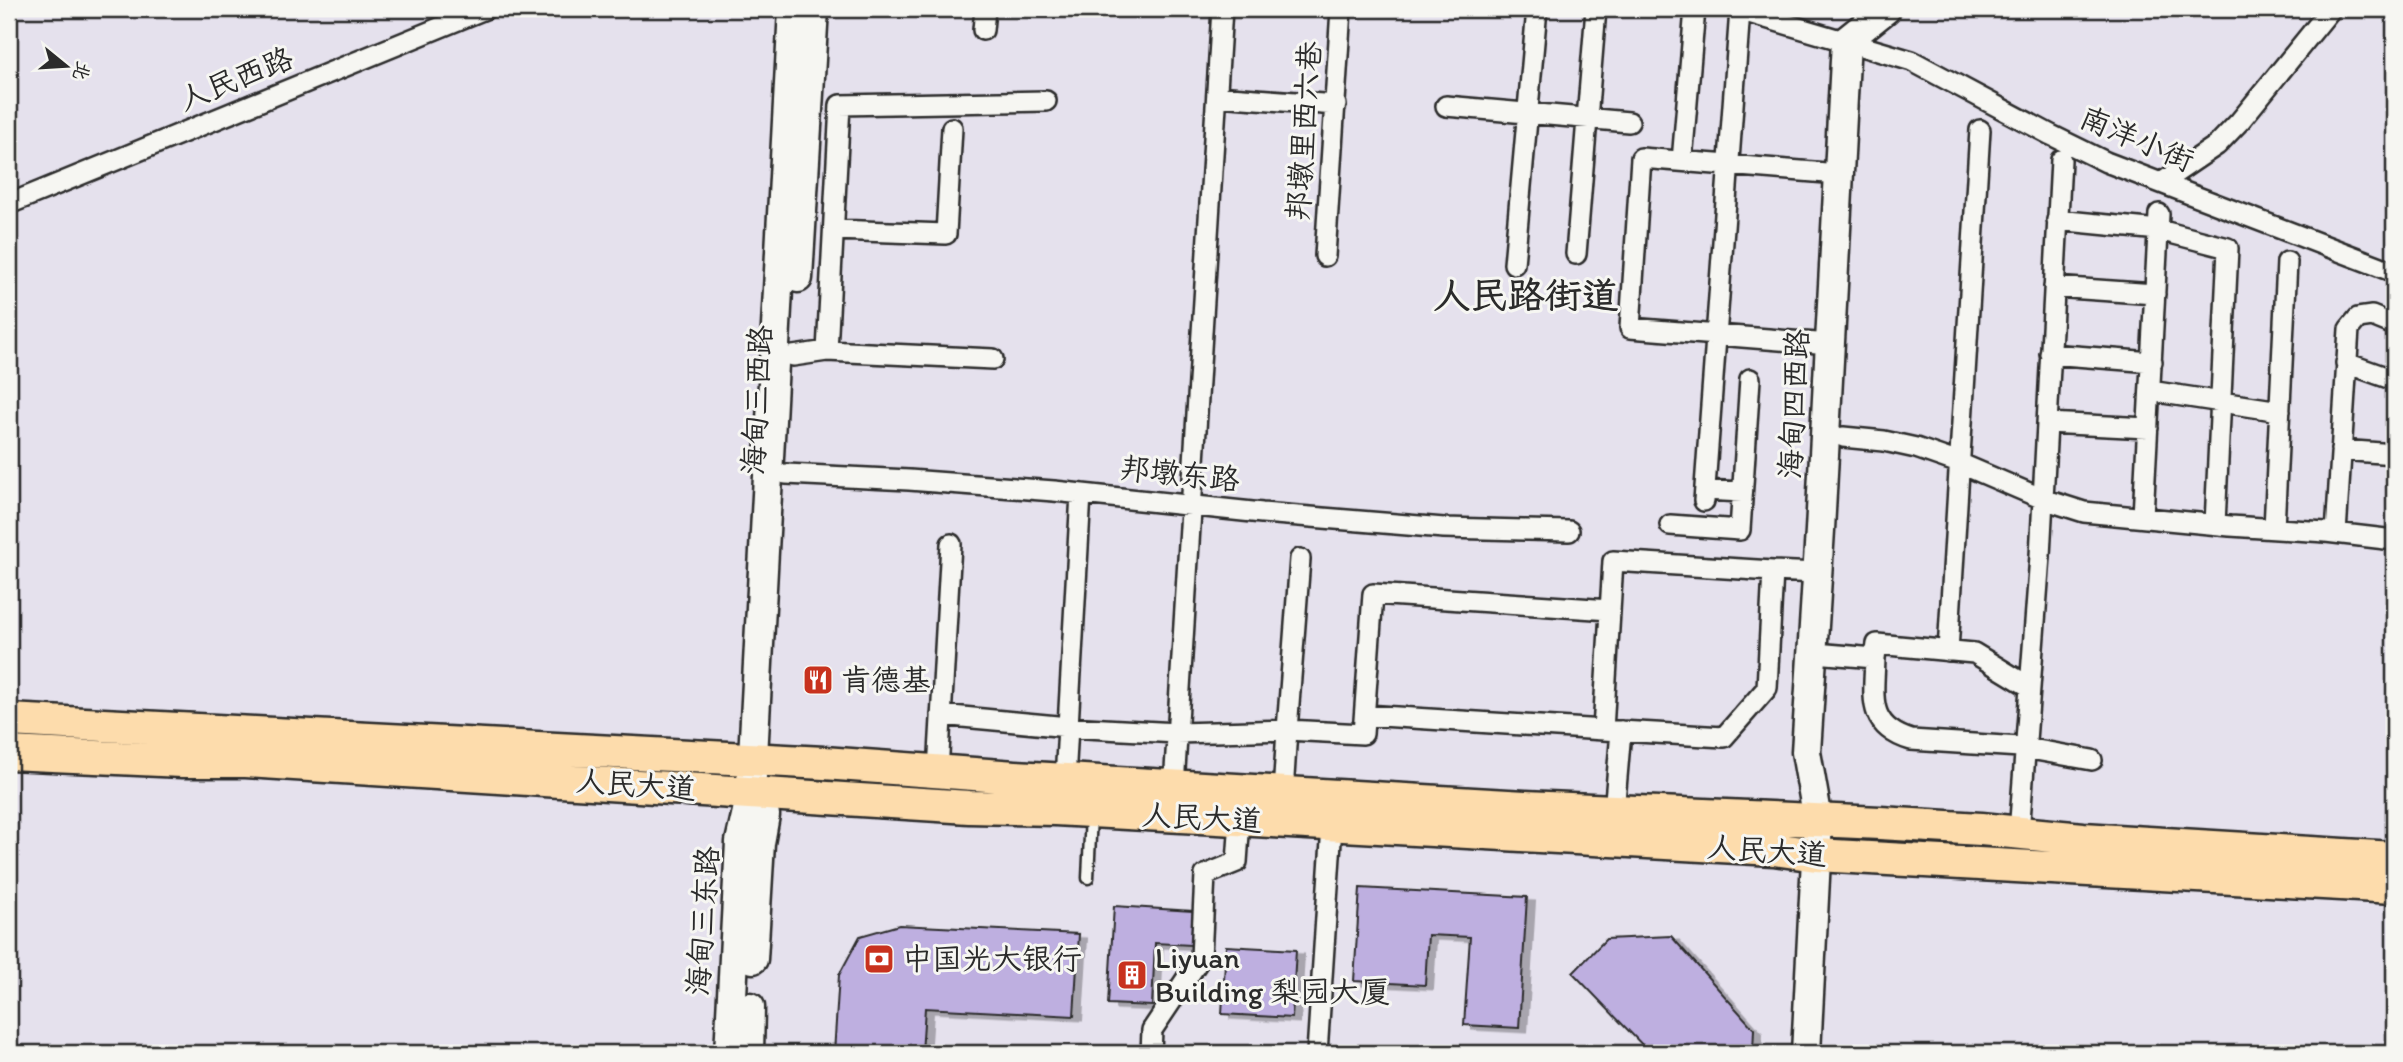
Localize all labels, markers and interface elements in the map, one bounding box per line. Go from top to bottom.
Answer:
north arrow [32,32,102,102]
street label: 人民西路 [173,39,298,118]
street label: 邦墩里西六巷 [1279,40,1328,222]
text: 北 [68,59,96,84]
street label: 南洋小街 [2075,98,2200,179]
district label: 人民路街道 [1434,273,1619,317]
street label: 海甸三西路 [734,324,779,476]
street label: 海甸四西路 [1771,328,1816,480]
street label: 邦墩东路 [1118,449,1242,498]
place label: 肯德基 [841,661,931,698]
restaurant icon: 肯德基 [801,663,835,697]
street label: 人民大道 [575,762,697,807]
street label: 人民大道 [1141,796,1263,839]
street label: 人民大道 [1706,828,1828,873]
street label: 海甸三东路 [679,845,726,997]
place label: Liyuan Building 梨园大厦 [1155,939,1390,1010]
place label: 中国光大银行 [902,940,1082,977]
bank icon: 中国光大银行 [862,942,896,976]
building icon: Liyuan Building 梨园大厦 [1115,958,1149,992]

